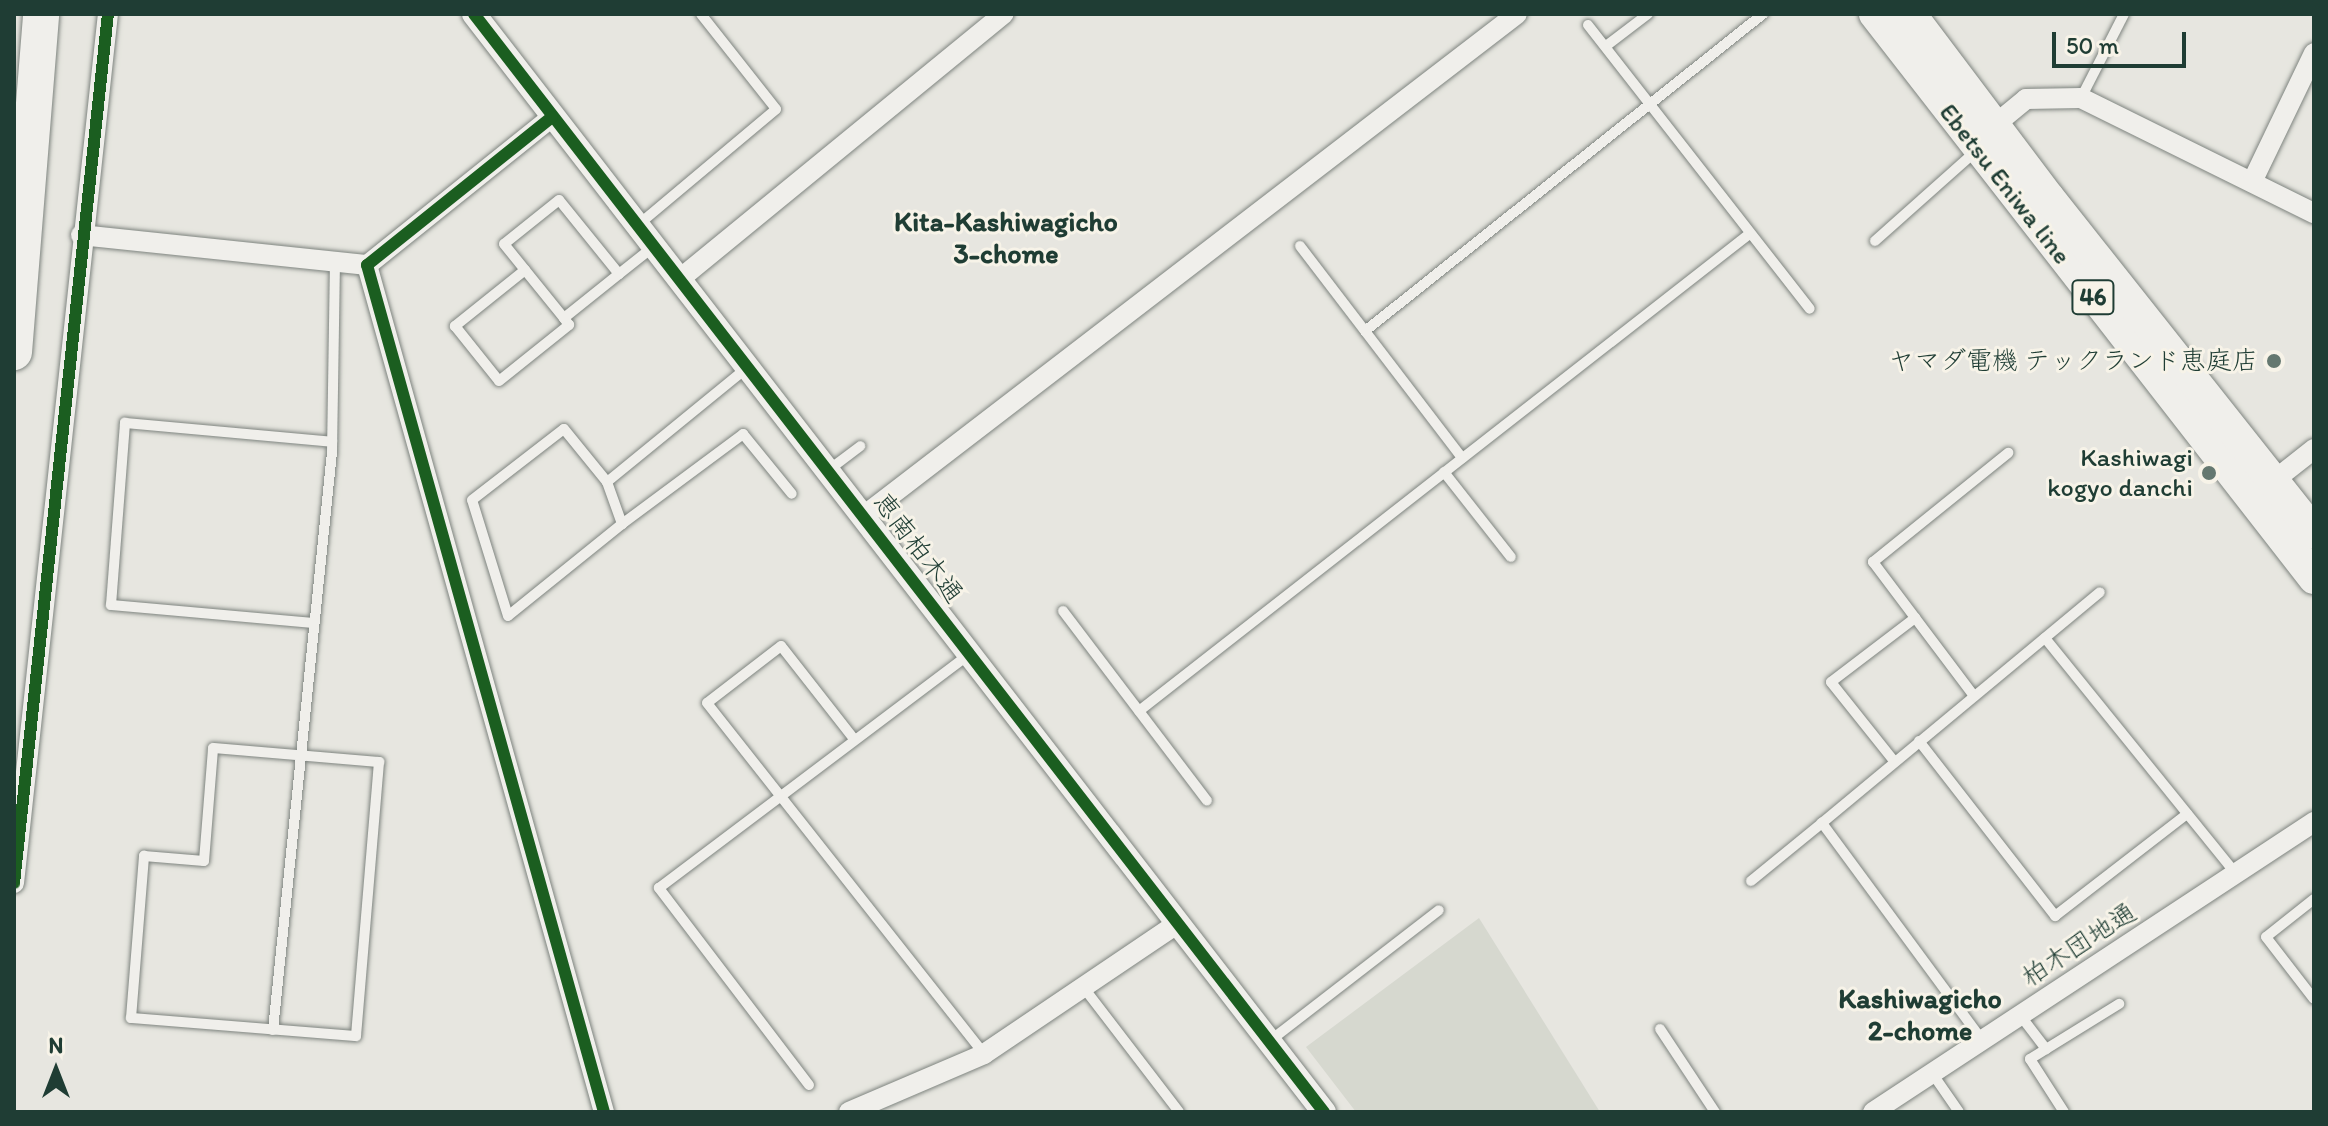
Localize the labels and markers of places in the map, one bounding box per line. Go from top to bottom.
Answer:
place label: ヤマダ電機 テックランド恵庭店 [1888,345,2258,377]
marker: ヤマダ電機 テックランド恵庭店 [2265,352,2283,370]
place label: Kashiwagi kogyo danchi [2047,442,2193,504]
marker: Kashiwagi kogyo danchi [2200,464,2218,482]

